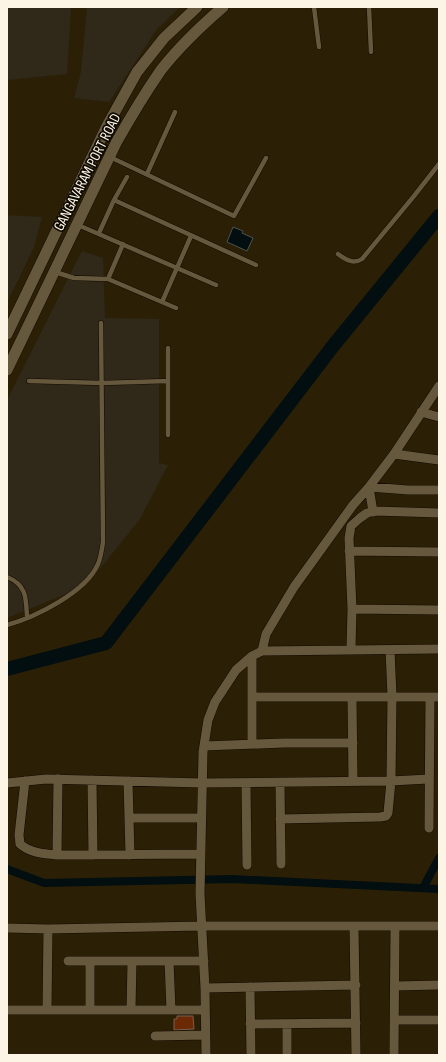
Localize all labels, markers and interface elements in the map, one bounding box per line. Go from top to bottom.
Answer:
street label: GANGAVARAM PORT ROAD [50,110,125,234]

